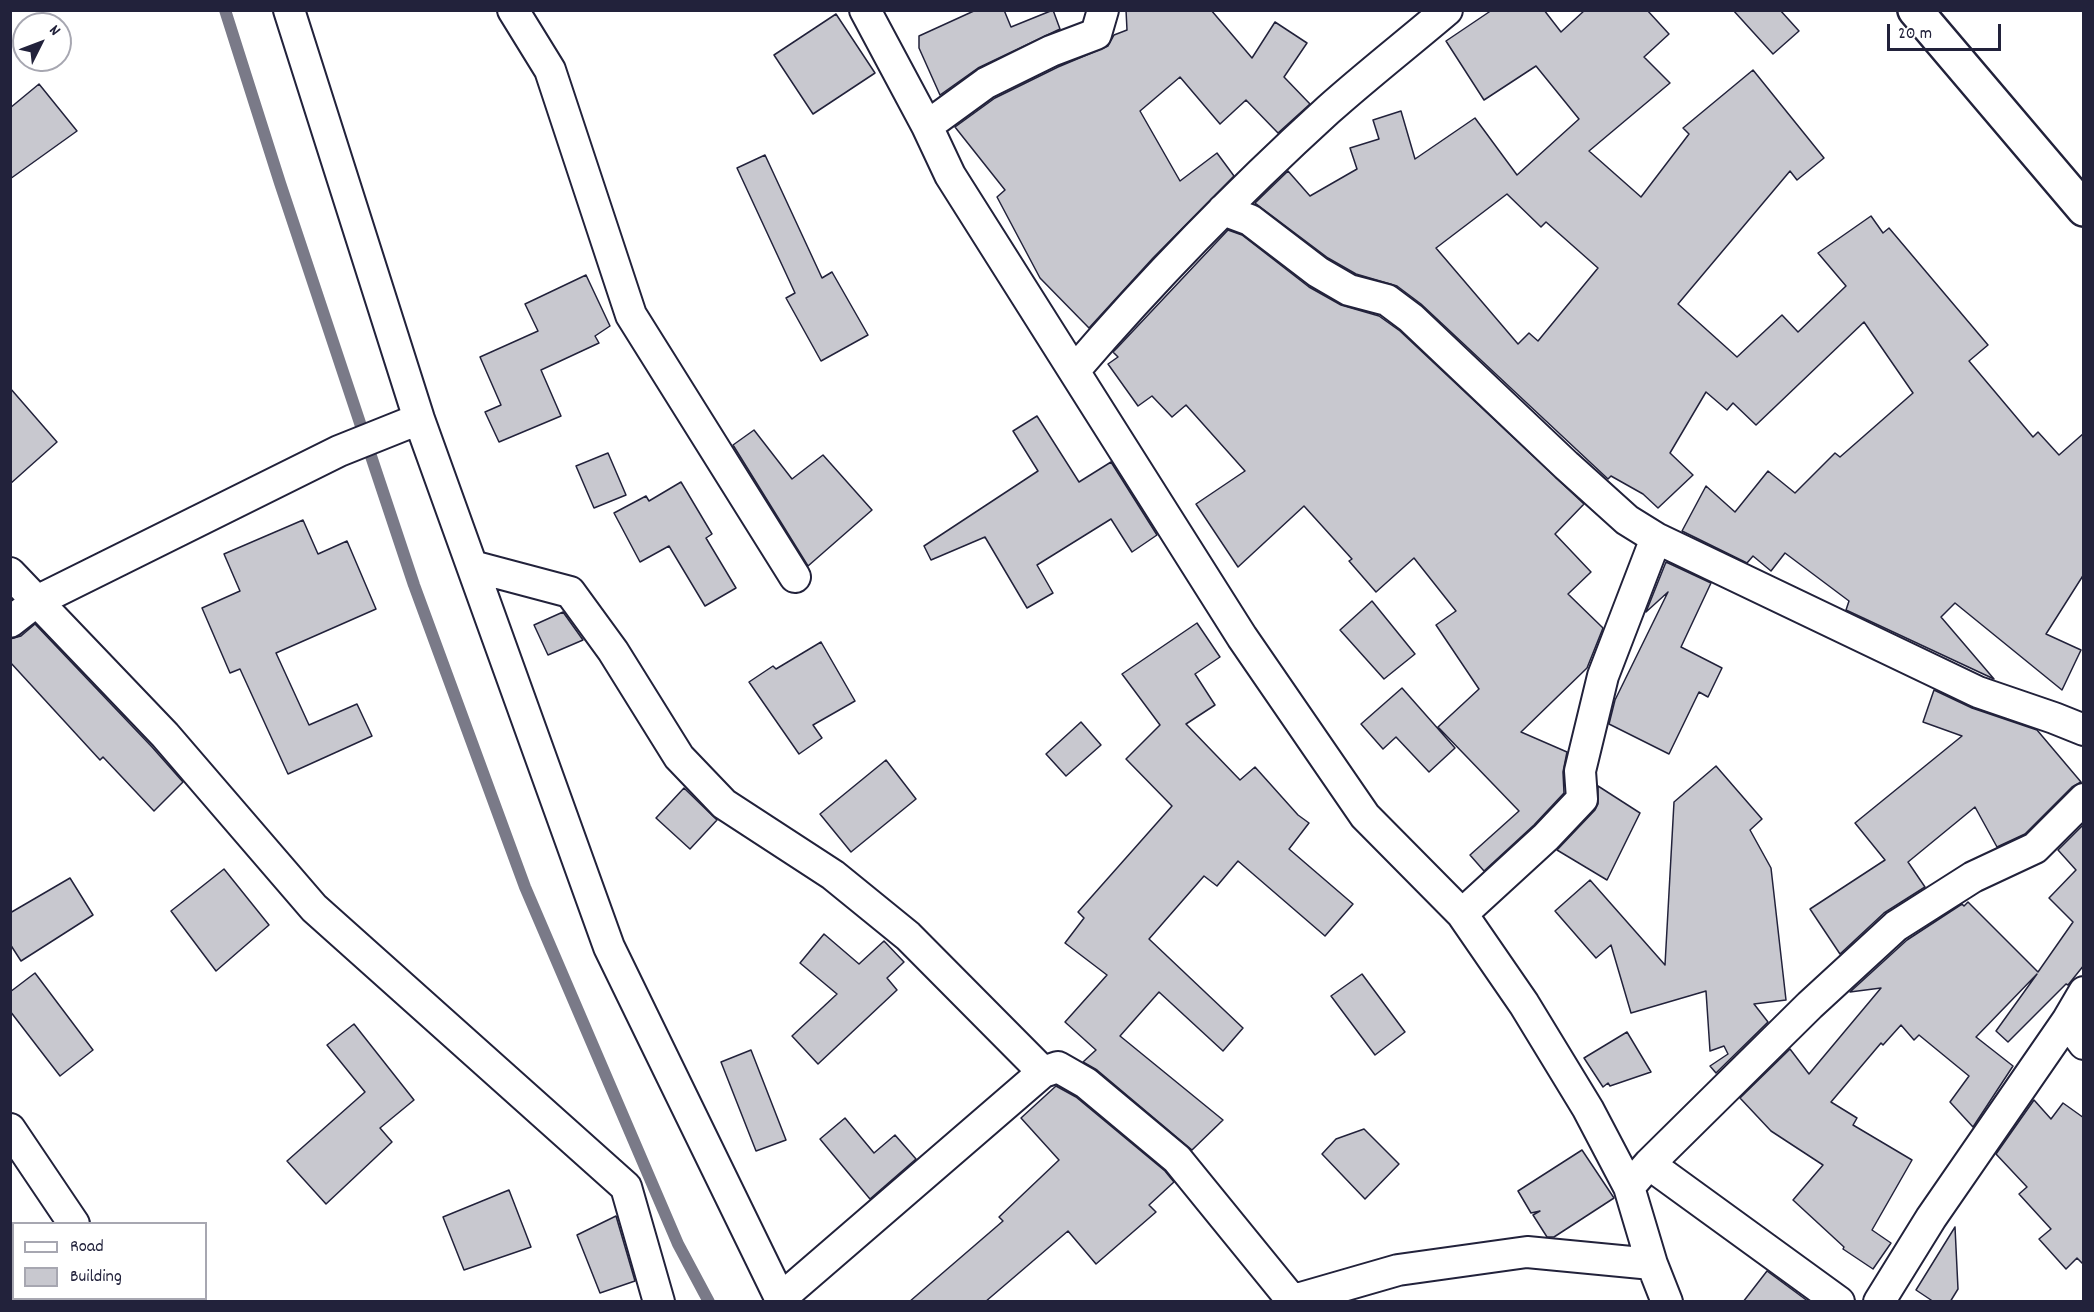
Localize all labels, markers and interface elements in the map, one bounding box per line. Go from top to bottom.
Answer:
north arrow [12,12,72,72]
scale bar [1890,12,2004,50]
text: N [43,20,65,42]
text: 20 m [1898,22,1932,47]
legend [12,1222,207,1300]
text: Road [70,1235,104,1260]
text: Building [70,1265,122,1290]

